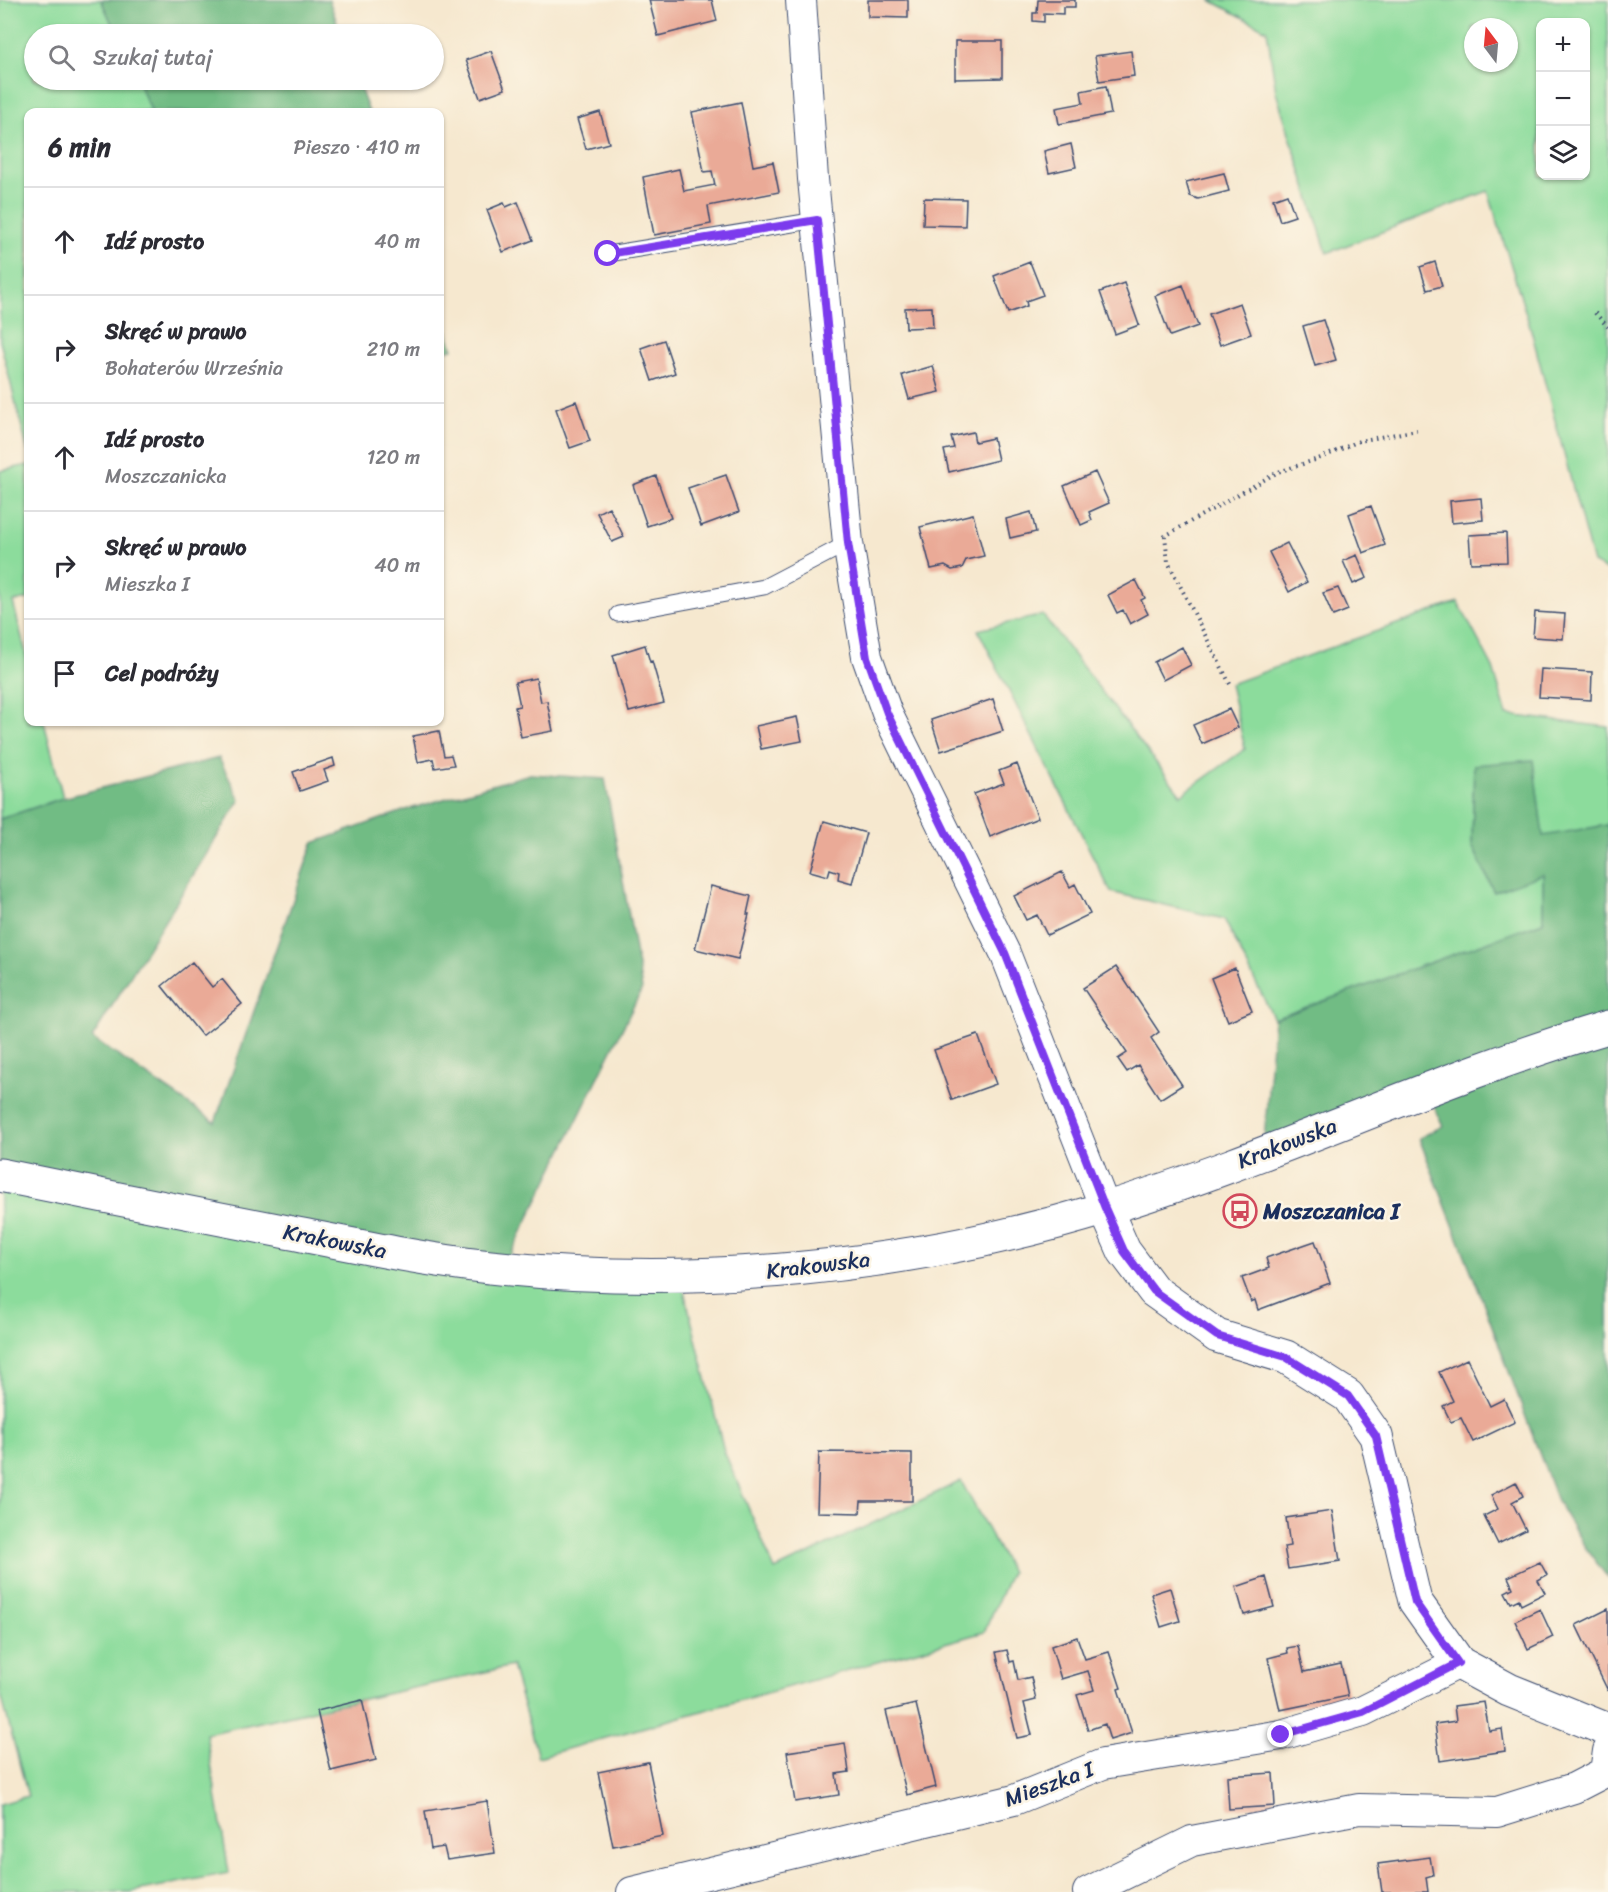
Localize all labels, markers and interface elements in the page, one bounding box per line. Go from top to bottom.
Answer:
north arrow [1464,18,1518,72]
map controls [1536,18,1590,180]
button: + [1536,18,1590,72]
search box [24,24,444,90]
text: Szukaj tutaj [93,38,212,77]
icon: search [45,41,78,74]
button: − [1536,72,1590,126]
text: 6 min [48,124,111,170]
button: layers [1536,126,1590,180]
text: Pieszo · 410 m [293,130,420,165]
text: Idź prosto [105,222,204,261]
text: 40 m [374,224,420,259]
icon: ahead [48,225,81,258]
route start [594,240,620,266]
text: Skręć w prawo [105,312,247,351]
text: 210 m [367,332,420,367]
icon: right [48,333,81,366]
text: Bohaterów Września [105,351,283,386]
text: Idź prosto [105,420,204,459]
text: 120 m [367,440,420,475]
icon: ahead [48,441,81,474]
text: Moszczanicka [105,459,227,494]
text: Skręć w prawo [105,528,247,567]
text: 40 m [374,548,420,583]
icon: right [48,549,81,582]
text: Mieszka I [105,567,190,602]
text: Cel podróży [105,654,218,693]
icon: arrive [48,657,81,690]
street label: Krakowska [1231,1106,1343,1180]
place label: Moszczanica I [1262,1192,1402,1231]
bus stop icon: Moszczanica I [1222,1193,1258,1229]
street label: Krakowska [280,1212,390,1270]
street label: Krakowska [764,1239,872,1291]
route end [1267,1721,1293,1747]
street label: Mieszka I [999,1749,1101,1818]

